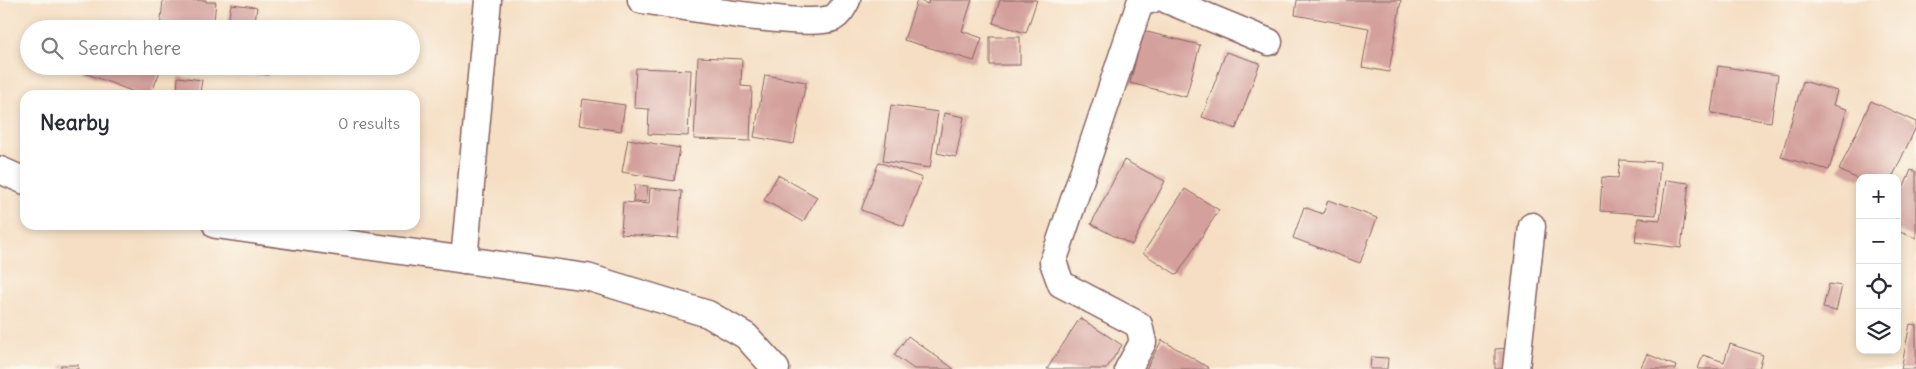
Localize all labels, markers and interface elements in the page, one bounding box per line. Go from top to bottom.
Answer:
search box [20,20,420,75]
icon: search [38,34,66,62]
text: Search here [78,36,181,60]
text: Nearby [40,109,110,136]
text: 0 results [338,113,400,133]
map controls [1856,174,1901,354]
button: + [1856,174,1901,219]
button: − [1856,219,1901,264]
button: locate [1856,264,1901,309]
button: layers [1856,309,1901,354]

